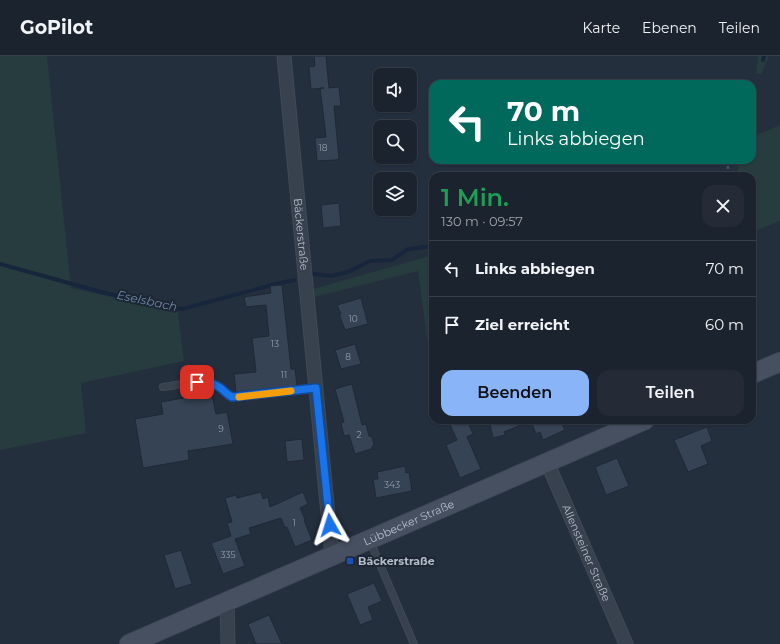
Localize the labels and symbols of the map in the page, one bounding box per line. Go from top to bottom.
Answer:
house number: 18 [319,142,328,153]
street label: Bäckerstraße [291,197,312,271]
water label: Eselsbach [116,287,179,314]
house number: 10 [348,313,358,324]
house number: 13 [271,338,279,349]
house number: 8 [345,351,351,362]
pin [180,365,214,399]
house number: 11 [281,369,287,380]
house number: 9 [218,423,224,434]
house number: 2 [356,429,362,440]
house number: 343 [384,479,400,490]
street label: Lübbecker Straße [361,497,457,548]
street label: Allensteiner Straße [559,502,614,604]
position arrow [309,504,351,546]
house number: 1 [292,517,296,528]
house number: 335 [220,549,236,560]
place label: Bäckerstraße [358,554,435,568]
marker: Bäckerstraße [345,556,355,566]

